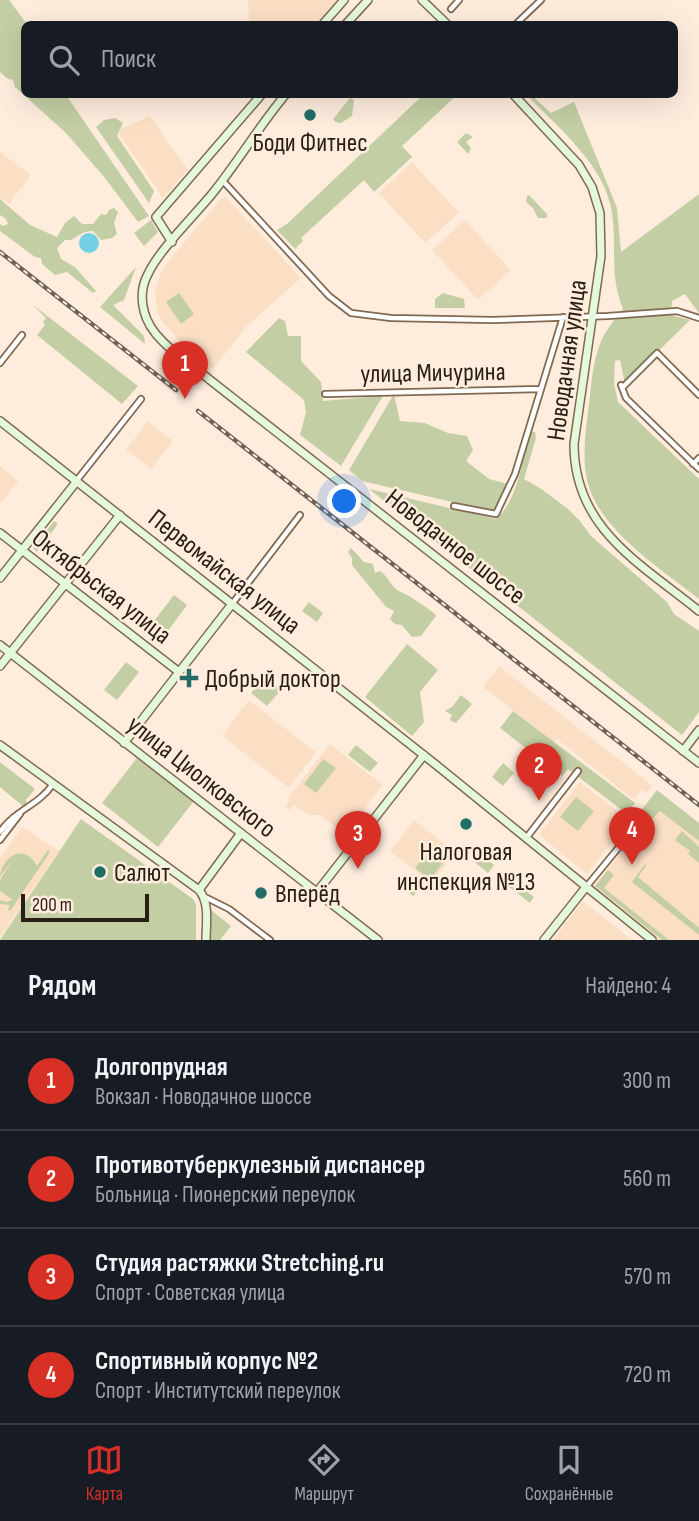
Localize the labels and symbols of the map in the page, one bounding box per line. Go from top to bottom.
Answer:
marker: Боди Фитнес [302,107,318,123]
place label: Боди Фитнес [252,128,368,159]
street label: Новодачная улица [541,278,594,443]
pin: 1 [162,341,208,399]
street label: улица Мичурина [360,357,506,390]
street label: Новодачное шоссе [379,483,531,611]
your location [327,484,361,518]
street label: Первомайская улица [142,503,306,641]
street label: Октябрьская улица [25,523,177,651]
place label: Добрый доктор [205,664,341,695]
marker: Добрый доктор [179,668,199,688]
street label: улица Циолковского [121,709,282,845]
pin: 2 [516,743,562,801]
pin: 4 [609,807,655,865]
pin: 3 [335,811,381,869]
marker: Налоговая инспекция №13 [458,816,474,832]
place label: Налоговая инспекция №13 [397,837,535,898]
place label: Салют [114,858,170,889]
marker: Салют [92,864,108,880]
place label: Вперёд [275,879,340,910]
marker: Вперёд [253,885,269,901]
scale bar [21,891,149,923]

